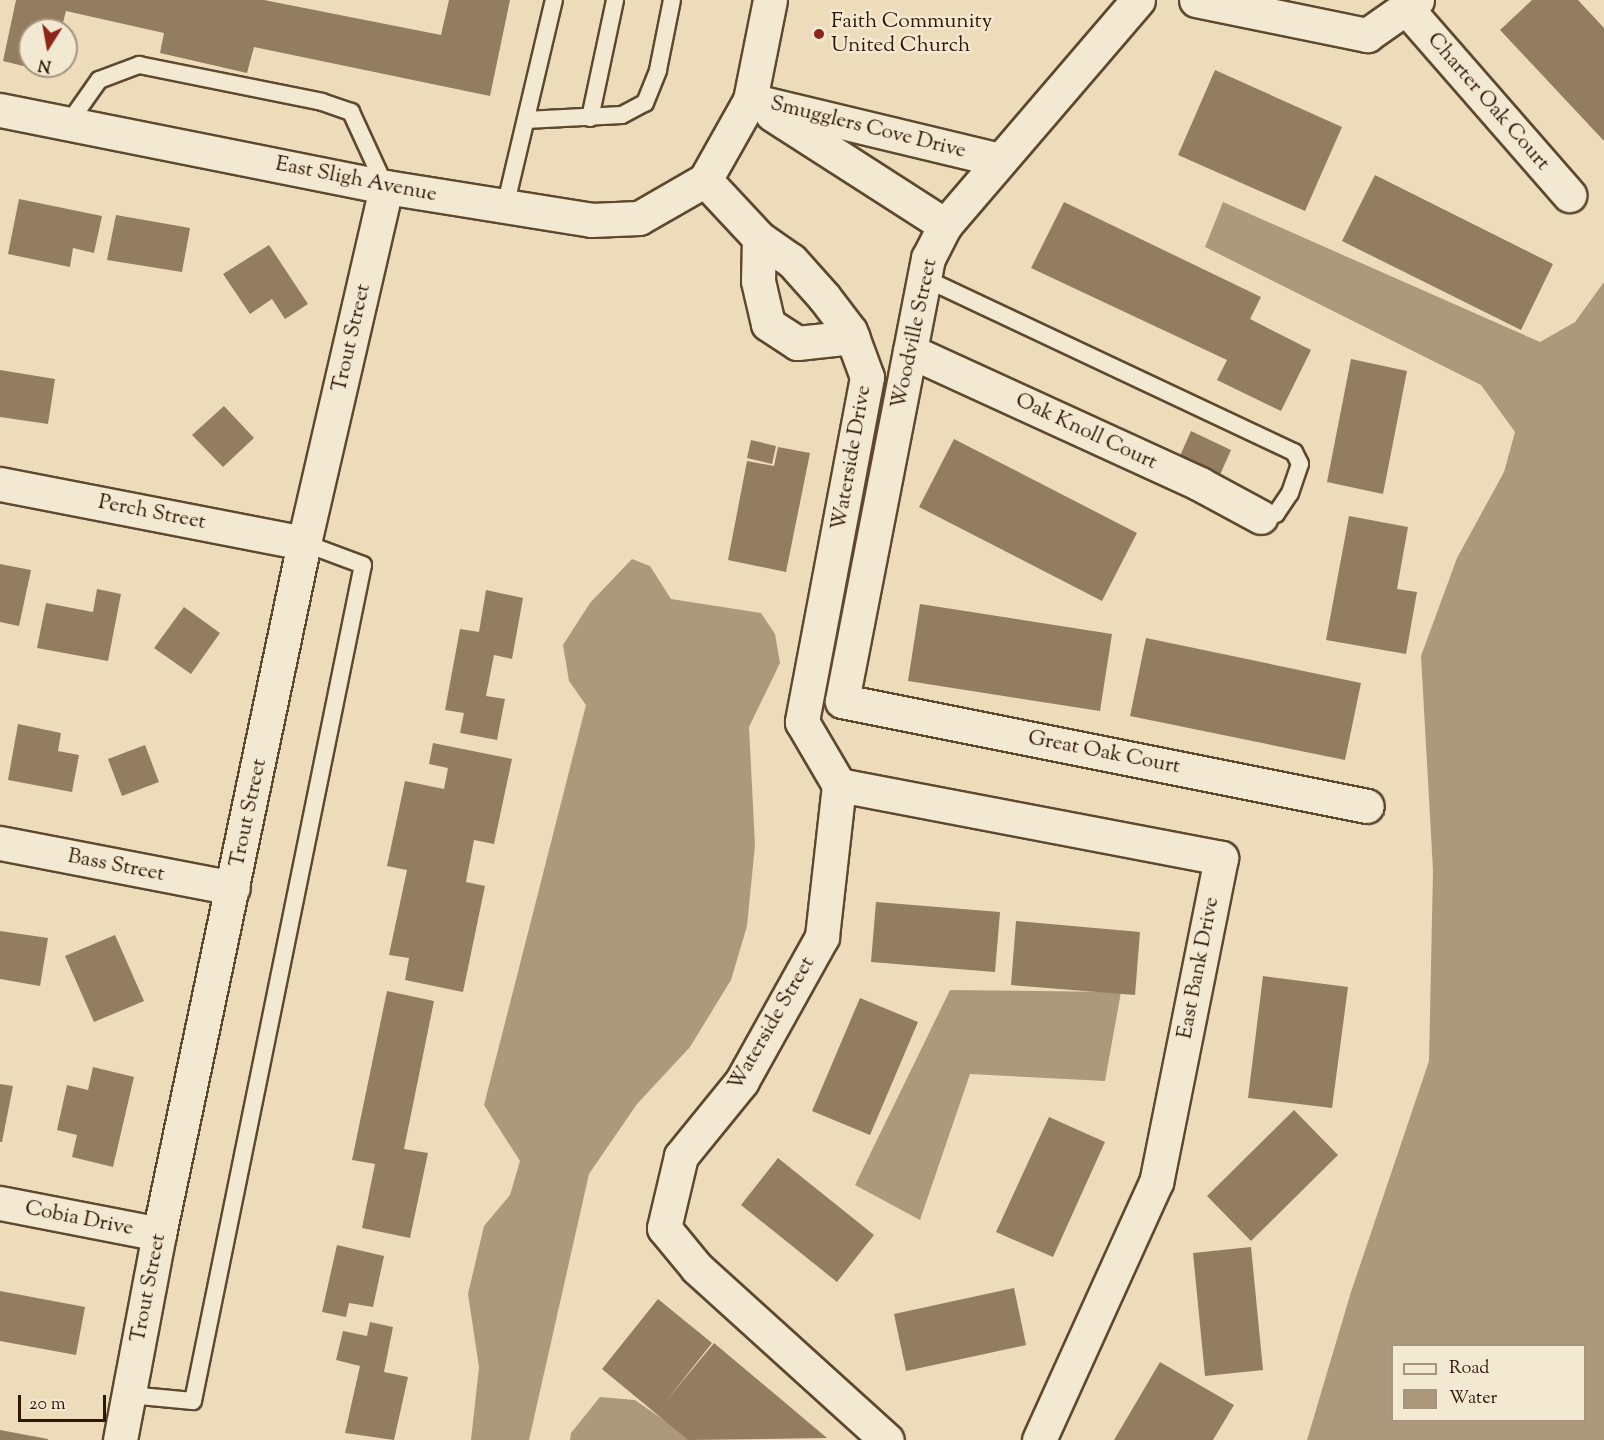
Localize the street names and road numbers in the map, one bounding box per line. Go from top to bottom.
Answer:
street label: Charter Oak Court [1421,28,1555,176]
street label: Smugglers Cove Drive [768,92,968,164]
street label: East Sligh Avenue [273,152,439,208]
street label: Woodville Street [887,257,943,411]
street label: Trout Street [327,281,377,395]
street label: Waterside Drive [827,383,877,533]
street label: Oak Knoll Court [1011,388,1161,476]
street label: Perch Street [96,490,208,536]
street label: Great Oak Court [1026,726,1182,780]
street label: Trout Street [225,756,273,870]
street label: Bass Street [65,844,167,888]
street label: East Bank Drive [1173,895,1225,1041]
street label: Waterside Street [723,952,821,1096]
street label: Cobia Drive [23,1196,135,1242]
street label: Trout Street [126,1231,172,1345]

